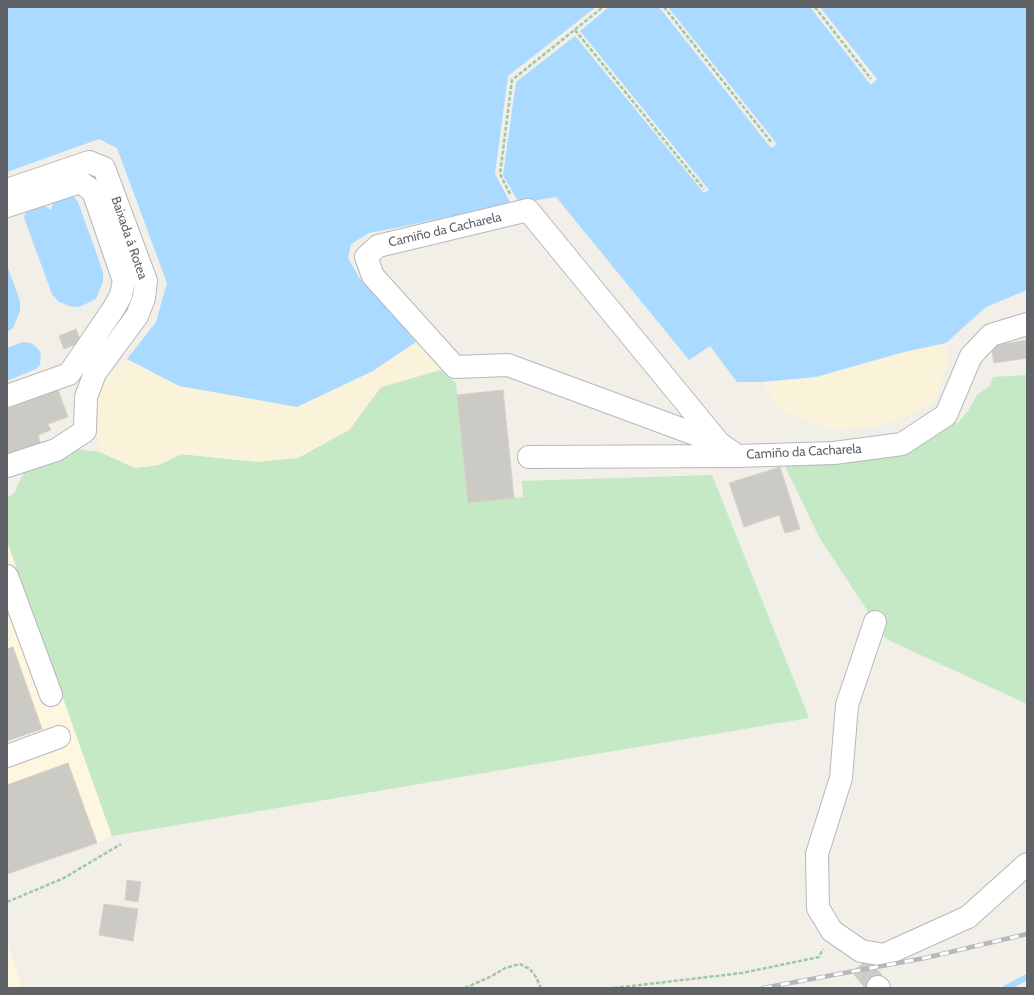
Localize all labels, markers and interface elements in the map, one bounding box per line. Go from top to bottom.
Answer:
street label: Baixada á Rotea [108,195,150,281]
street label: Camiño da Cacharela [387,209,503,251]
street label: Camiño da Cacharela [746,441,862,463]

